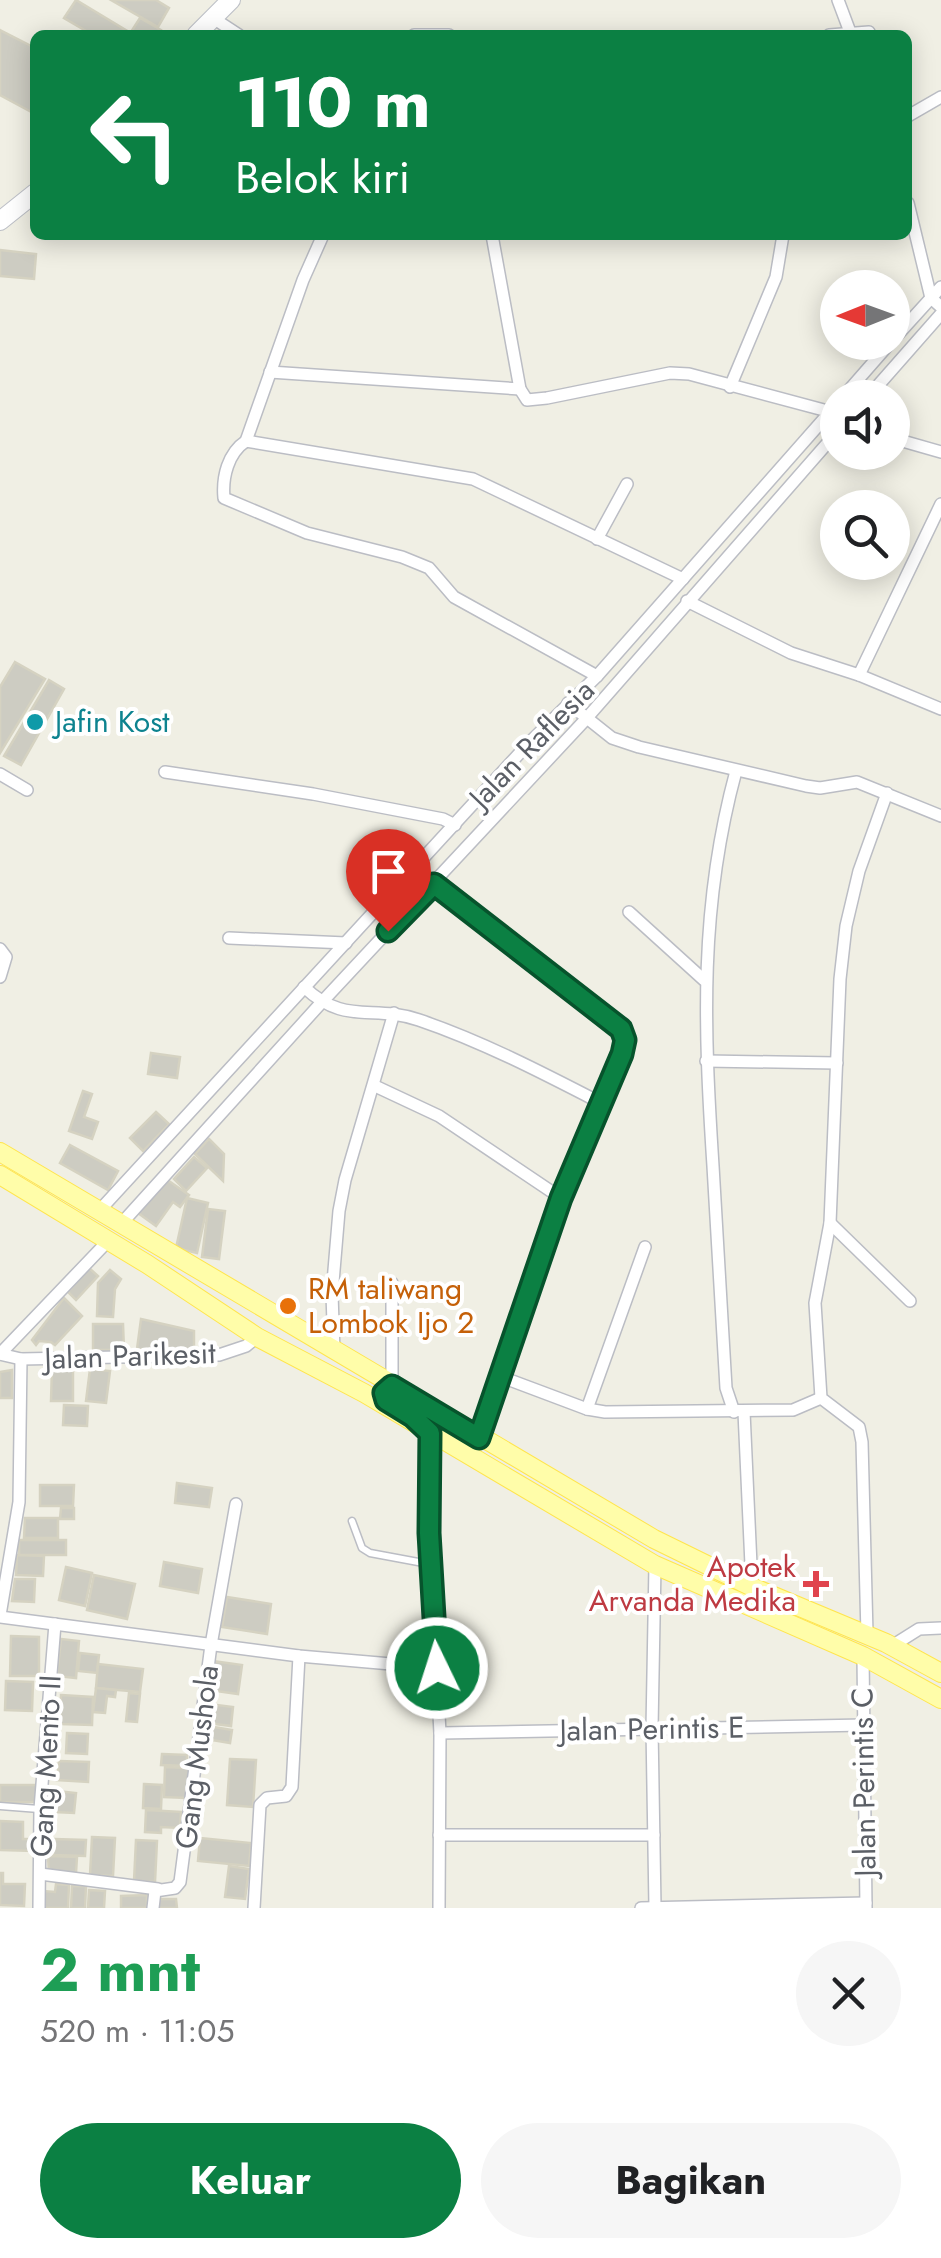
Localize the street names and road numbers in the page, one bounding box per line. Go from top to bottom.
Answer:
street label: Jalan Raflesia [456,670,604,821]
street label: Jalan Parikesit [40,1331,217,1380]
street label: Gang Mushola [164,1662,229,1851]
street label: Gang Mento II [19,1674,72,1858]
street label: Jalan Perintis C [840,1687,887,1881]
street label: Jalan Perintis E [555,1705,745,1752]

